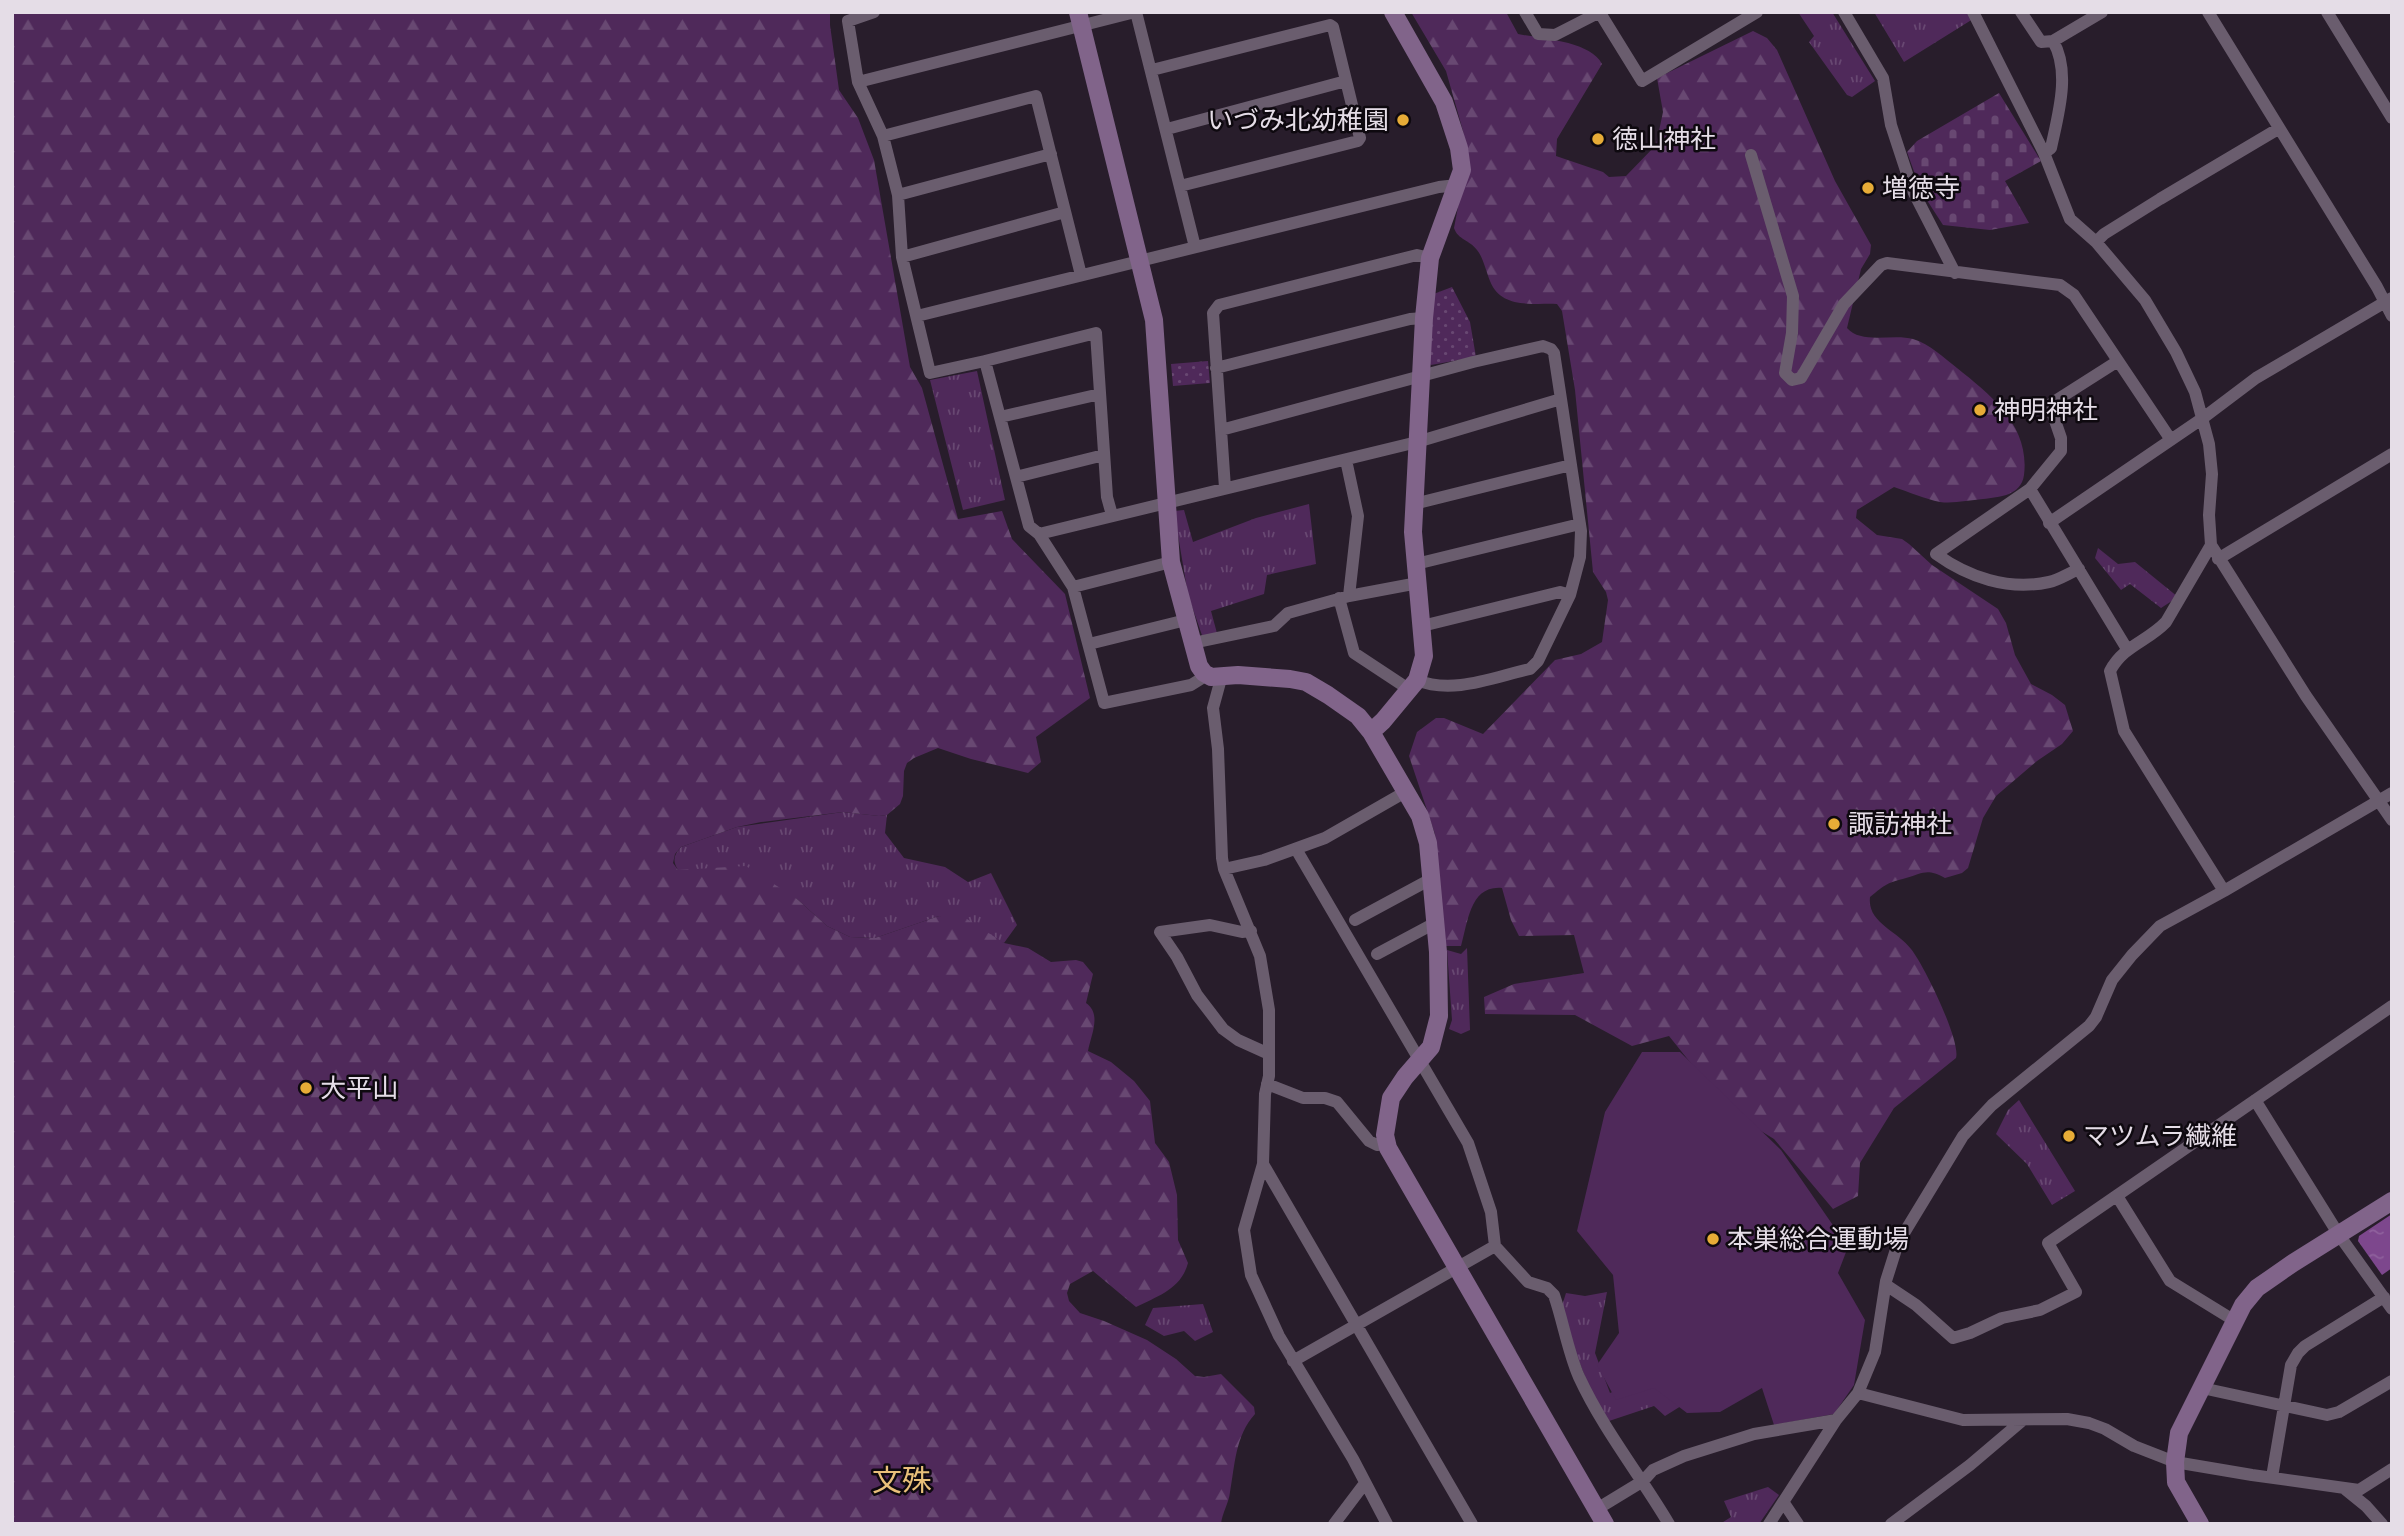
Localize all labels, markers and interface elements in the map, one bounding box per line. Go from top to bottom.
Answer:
place label: いづみ北幼稚園 [1207,103,1389,136]
marker: いづみ北幼稚園 [1395,112,1411,128]
place label: 徳山神社 [1612,122,1716,155]
marker: 徳山神社 [1590,131,1606,147]
place label: 増徳寺 [1882,171,1960,204]
marker: 増徳寺 [1860,180,1876,196]
place label: 神明神社 [1994,393,2098,426]
marker: 神明神社 [1972,402,1988,418]
place label: 諏訪神社 [1848,807,1952,840]
marker: 諏訪神社 [1826,816,1842,832]
place label: 大平山 [320,1071,398,1104]
marker: 大平山 [298,1080,314,1096]
place label: マツムラ繊維 [2083,1119,2237,1152]
marker: マツムラ繊維 [2061,1128,2077,1144]
place label: 本巣総合運動場 [1727,1222,1909,1255]
marker: 本巣総合運動場 [1705,1231,1721,1247]
district label: 文殊 [872,1460,932,1499]

